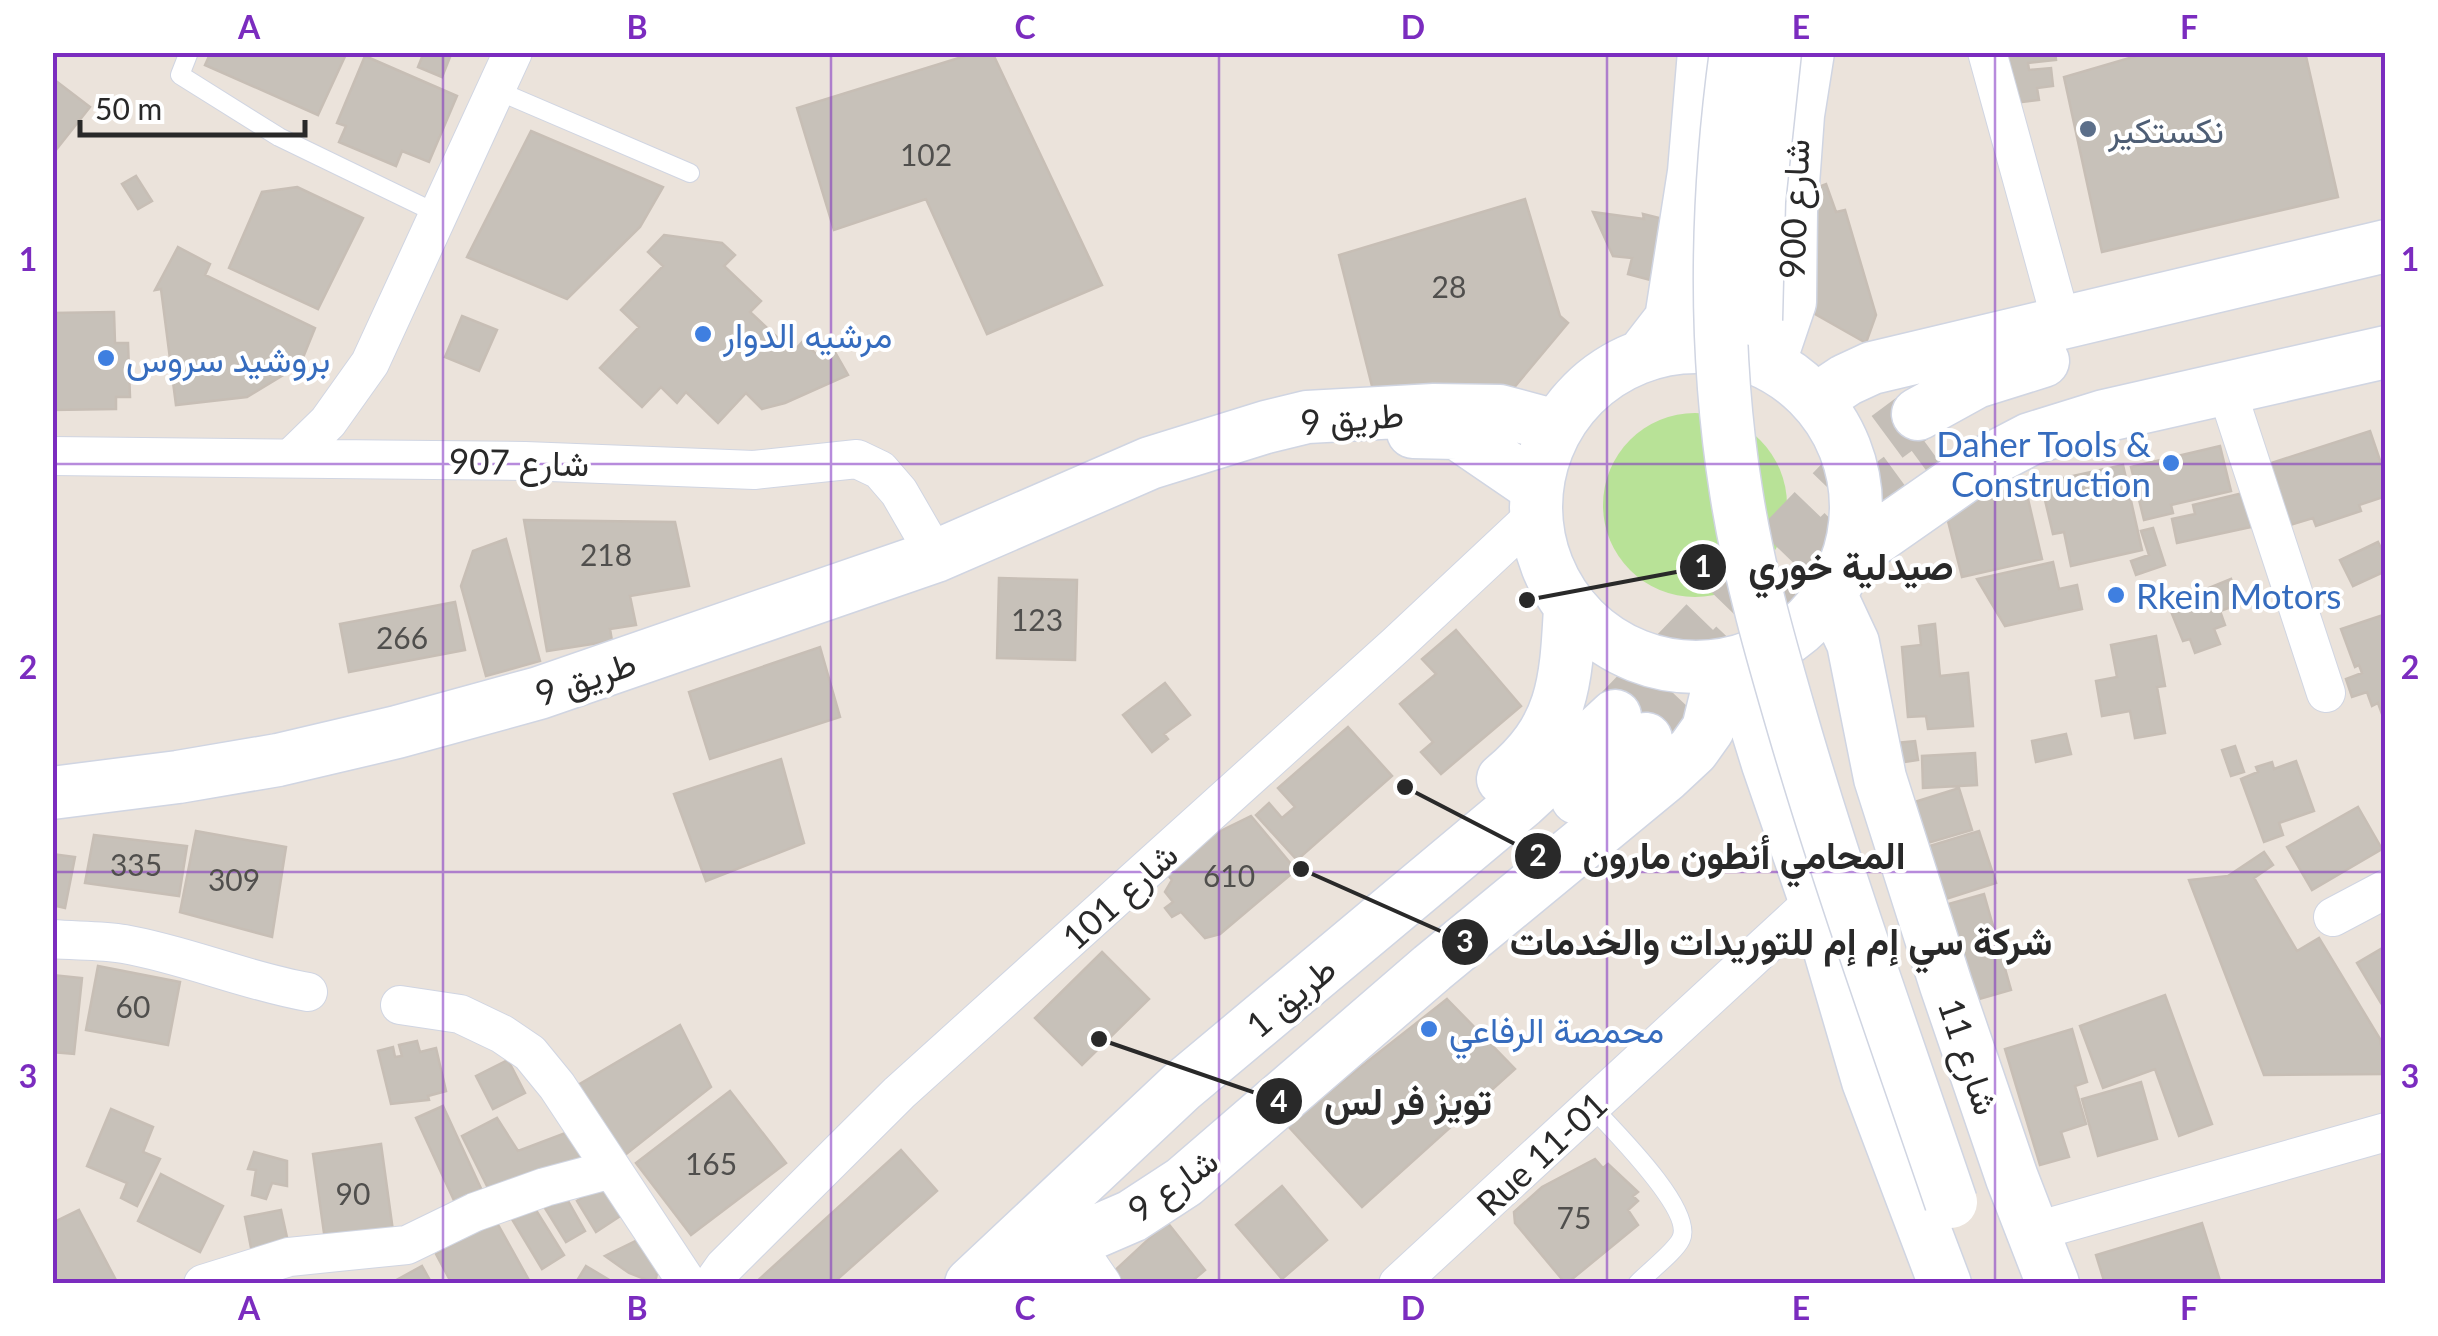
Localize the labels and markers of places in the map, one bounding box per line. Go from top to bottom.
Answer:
place label: نكستكير [2107,108,2224,153]
marker: نكستكير [2077,118,2099,140]
place label: مرشيه الدوار [722,313,892,358]
marker: مرشيه الدوار [692,323,714,345]
place label: بروشيد سروس [126,337,330,382]
marker: بروشيد سروس [95,347,117,369]
place label: Daher Tools & Construction [1936,422,2151,504]
marker: Daher Tools & Construction [2160,452,2182,474]
callout: صيدلية خوري [1678,533,1974,601]
place label: Rkein Motors [2136,574,2341,616]
marker: Rkein Motors [2105,584,2127,606]
callout: المحامي أنطون مارون [1513,822,1926,890]
callout: شركة سي إم إم للتوريدات والخدمات [1440,908,2072,976]
place label: محمصة الرفاعي [1449,1008,1664,1060]
marker: محمصة الرفاعي [1418,1018,1440,1040]
callout: تويز فر لس [1254,1067,1511,1135]

